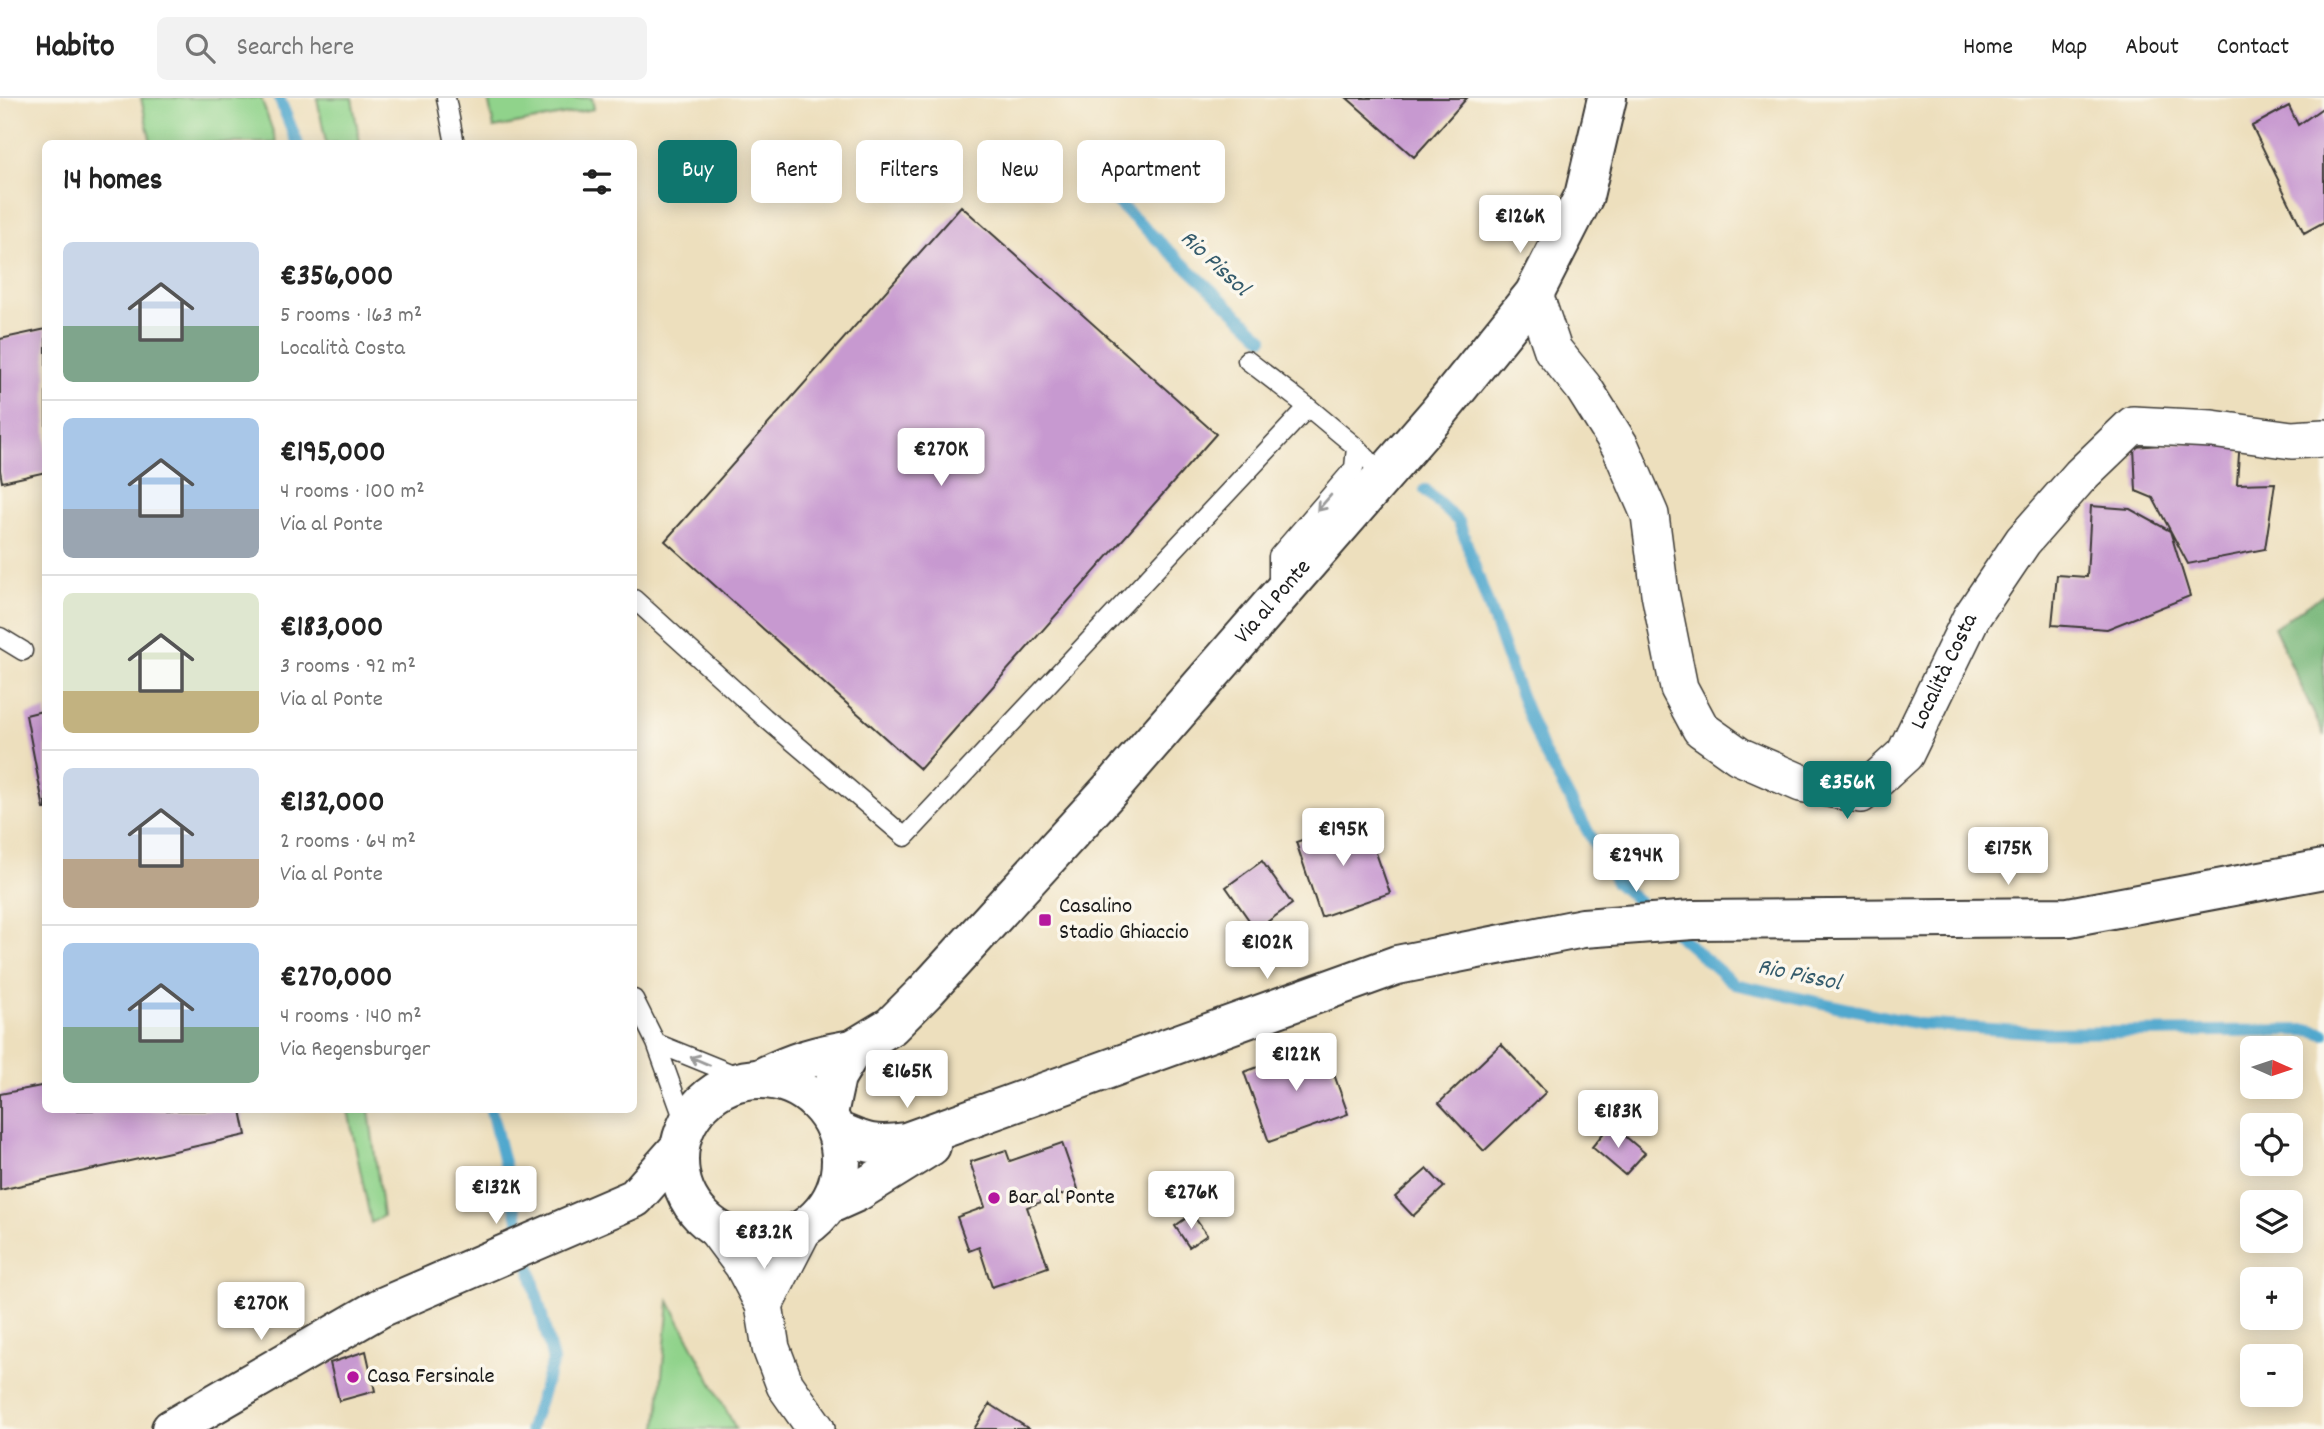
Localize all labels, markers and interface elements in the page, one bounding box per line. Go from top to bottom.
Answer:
search box [157,17,647,80]
text: Habito [35,25,115,72]
icon: search [181,29,219,67]
text: Search here [237,30,354,67]
text: Home [1963,31,2013,65]
text: Map [2051,31,2087,65]
text: About [2125,31,2179,65]
text: Contact [2217,31,2289,65]
chip: Buy [658,140,737,203]
chip: Rent [751,140,842,203]
chip: Filters [856,140,963,203]
chip: New [977,140,1063,203]
chip: Apartment [1077,140,1225,203]
text: 14 homes [63,161,162,204]
icon: filters [578,163,616,201]
pin: €126K [1471,195,1569,255]
text: €126K [1495,201,1545,234]
water label: Rio Pissol [1172,223,1258,307]
text: €356,000 [280,257,393,300]
icon: home [119,270,203,354]
text: 5 rooms · 163 m² [280,300,422,333]
text: Località Costa [280,333,405,366]
pin: €270K [892,428,990,488]
text: €195,000 [280,433,386,476]
text: €270K [914,434,968,467]
icon: home [119,446,203,530]
text: 4 rooms · 100 m² [280,476,425,509]
one-way arrow [1315,494,1332,511]
text: Via al Ponte [280,509,383,542]
street label: Via al Ponte [1227,553,1320,652]
street label: Località Costa [1903,607,1988,735]
text: €183,000 [280,608,383,651]
icon: home [119,621,203,705]
text: 3 rooms · 92 m² [280,651,416,684]
text: Via al Ponte [280,684,383,717]
pin: €356K [1798,762,1896,821]
text: €356K [1819,767,1875,800]
text: €132,000 [280,783,385,826]
icon: home [119,796,203,880]
pin: €195K [1294,808,1392,868]
text: €195K [1318,814,1368,847]
text: 2 rooms · 64 m² [280,826,416,859]
pin: €175K [1959,828,2057,887]
text: €175K [1984,833,2032,866]
pin: €294K [1587,834,1685,894]
text: €294K [1609,840,1663,873]
text: Via al Ponte [280,859,383,892]
place label: Casalino Stadio Ghiaccio [1059,891,1189,950]
marker: Casalino Stadio Ghiaccio [1037,912,1053,928]
pin: €102K [1218,922,1316,981]
text: €102K [1241,927,1293,960]
water label: Rio Pissol [1754,951,1846,1002]
text: €270,000 [280,958,392,1001]
icon: home [119,971,203,1055]
text: 4 rooms · 140 m² [280,1001,422,1034]
text: Via Regensburger [280,1034,430,1067]
pin: €122K [1247,1034,1345,1093]
north arrow [2240,1036,2303,1099]
map controls [2240,1036,2303,1407]
text: €122K [1272,1039,1320,1072]
pin: €165K [858,1051,956,1110]
one-way arrow [690,1054,712,1067]
text: €165K [882,1056,932,1089]
pin: €183K [1569,1090,1667,1150]
text: €183K [1594,1096,1642,1129]
button: locate [2240,1113,2303,1176]
pin: €132K [447,1166,545,1226]
text: €132K [472,1172,520,1205]
pin: €276K [1142,1172,1240,1231]
text: €276K [1164,1177,1218,1210]
place label: Bar al Ponte [1008,1182,1115,1215]
marker: Bar al Ponte [986,1190,1002,1206]
button: layers [2240,1190,2303,1253]
pin: €83.2K [707,1212,821,1271]
text: €83.2K [736,1217,792,1250]
button: + [2240,1267,2303,1330]
pin: €270K [212,1282,310,1342]
text: €270K [234,1288,288,1321]
button: − [2240,1344,2303,1407]
place label: Casa Fersinale [367,1361,495,1394]
marker: Casa Fersinale [345,1369,361,1385]

